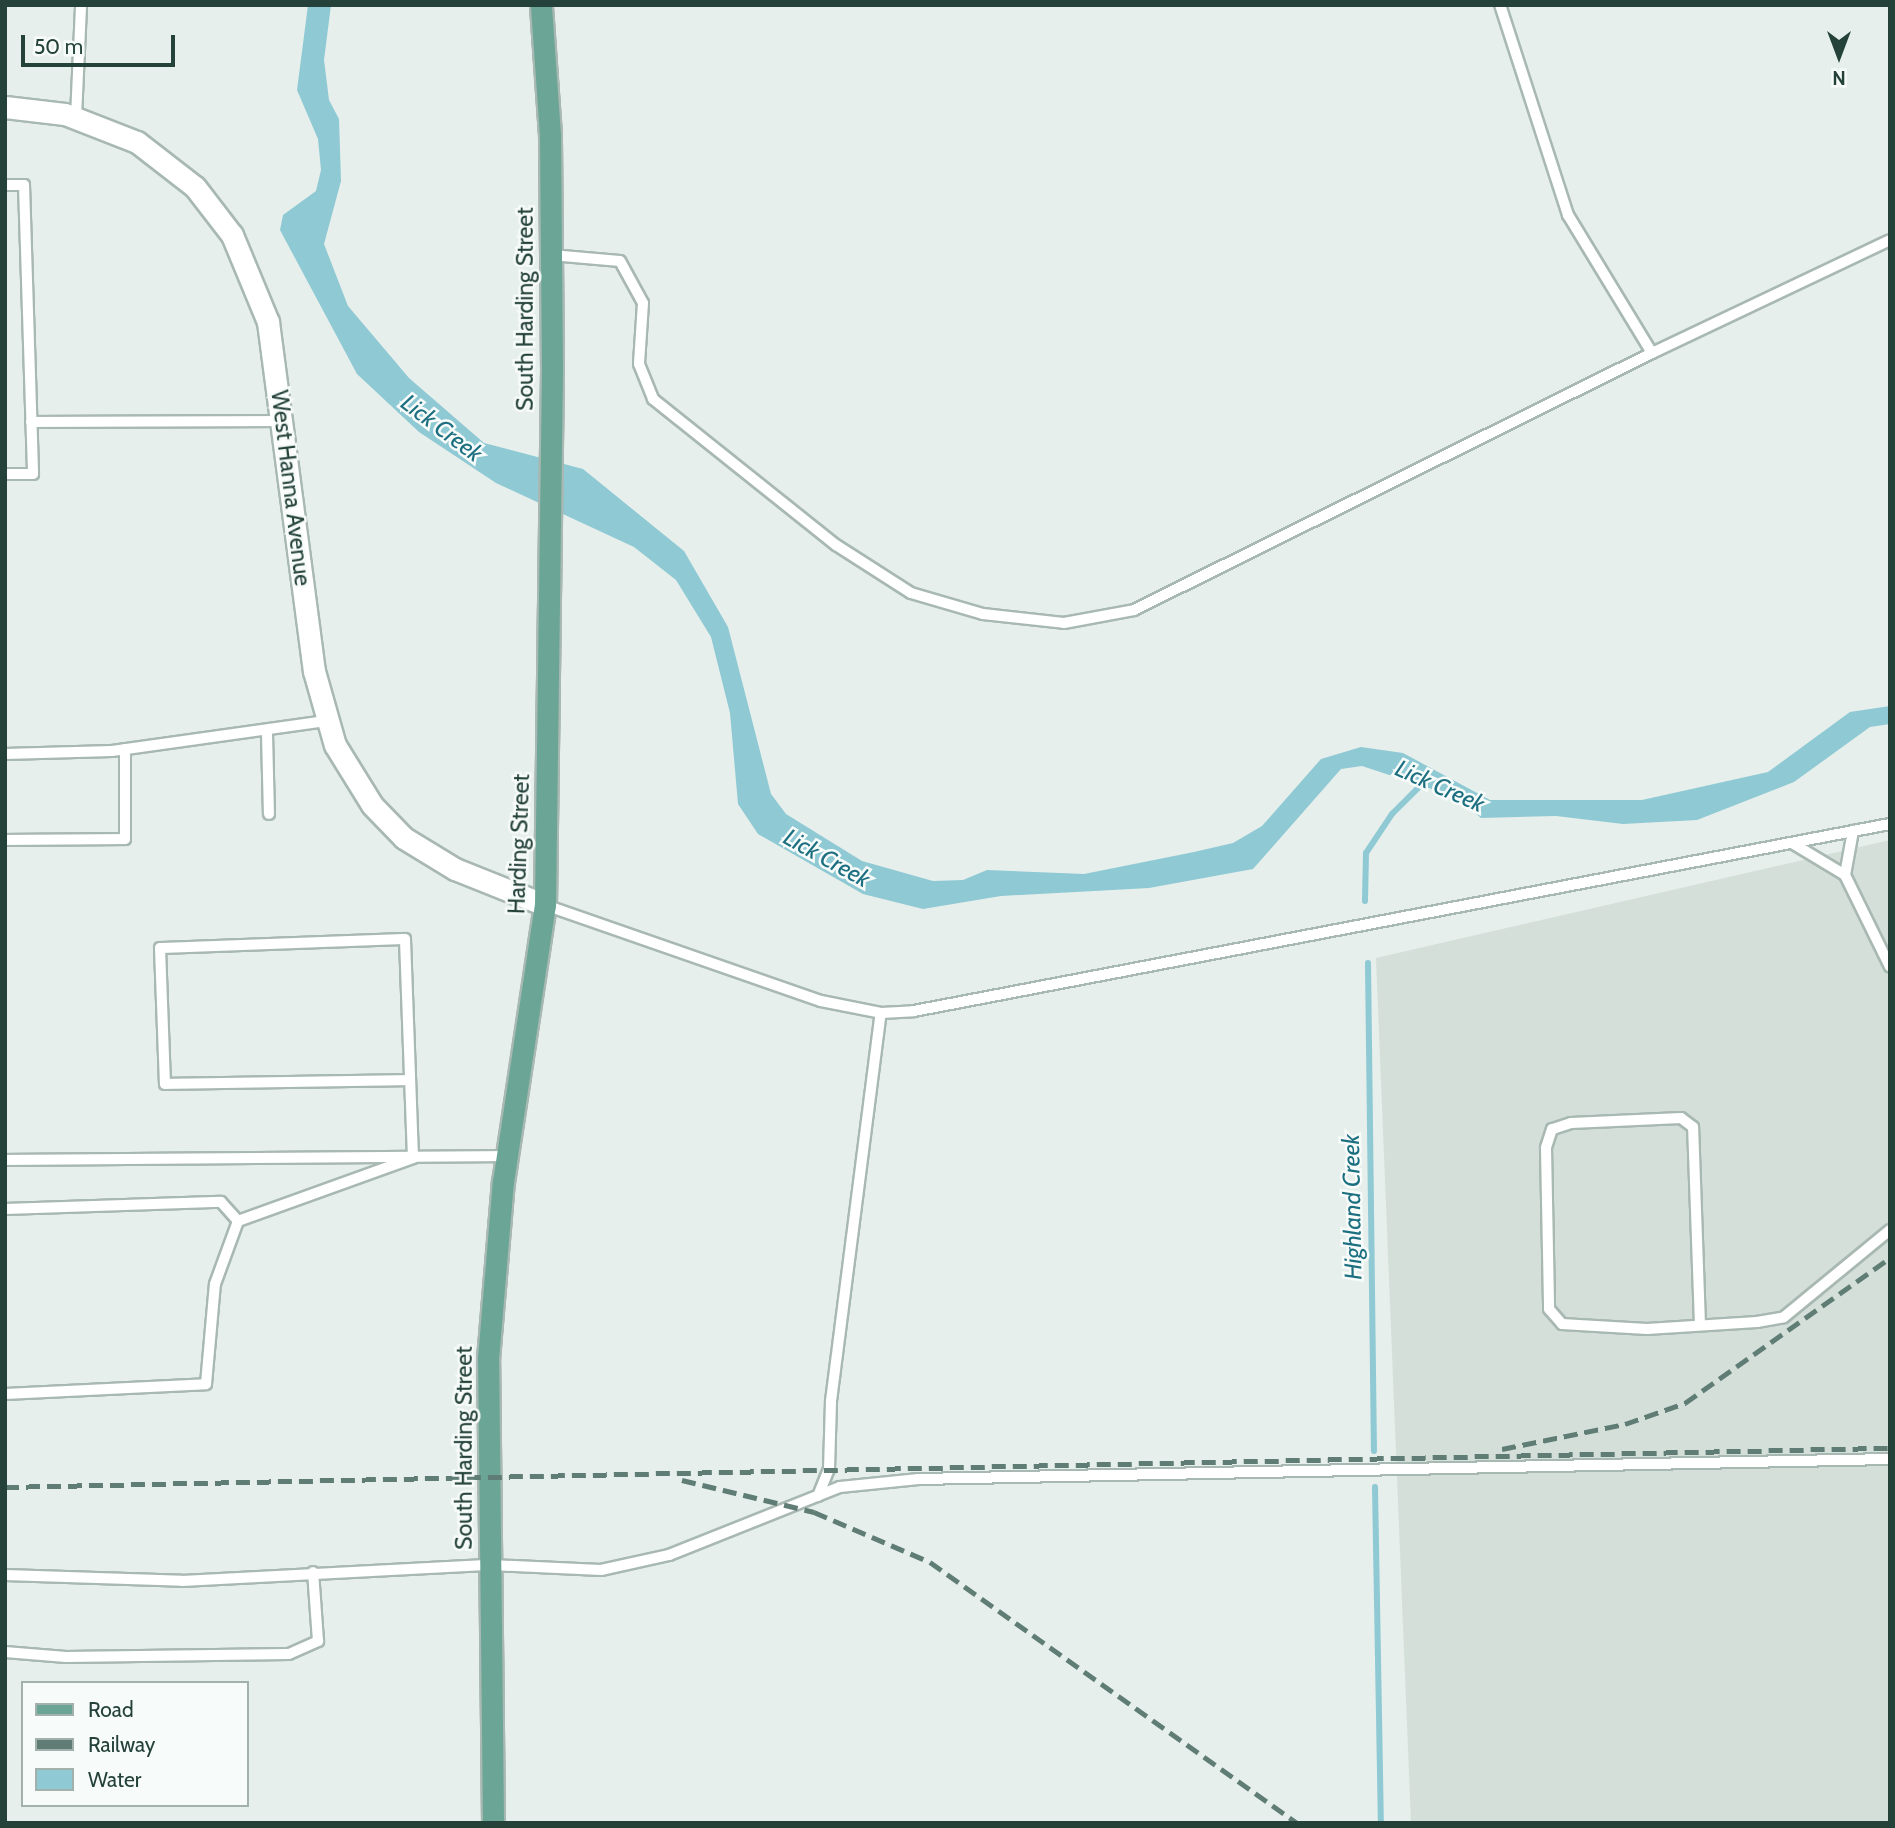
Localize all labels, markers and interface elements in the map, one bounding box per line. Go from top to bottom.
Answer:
scale bar [24,21,178,65]
north arrow [1804,21,1874,91]
text: 50 m [34,34,83,59]
text: N [1832,66,1846,89]
street label: South Harding Street [511,207,539,411]
water label: Lick Creek [396,388,488,468]
street label: West Hanna Avenue [265,389,317,587]
water label: Lick Creek [1391,754,1489,818]
street label: Harding Street [503,773,535,915]
water label: Lick Creek [779,822,875,894]
water label: Highland Creek [1336,1134,1368,1280]
street label: South Harding Street [450,1346,478,1550]
legend [21,1681,248,1807]
text: Road [88,1697,134,1722]
text: Railway [88,1732,155,1757]
text: Water [88,1767,141,1792]

